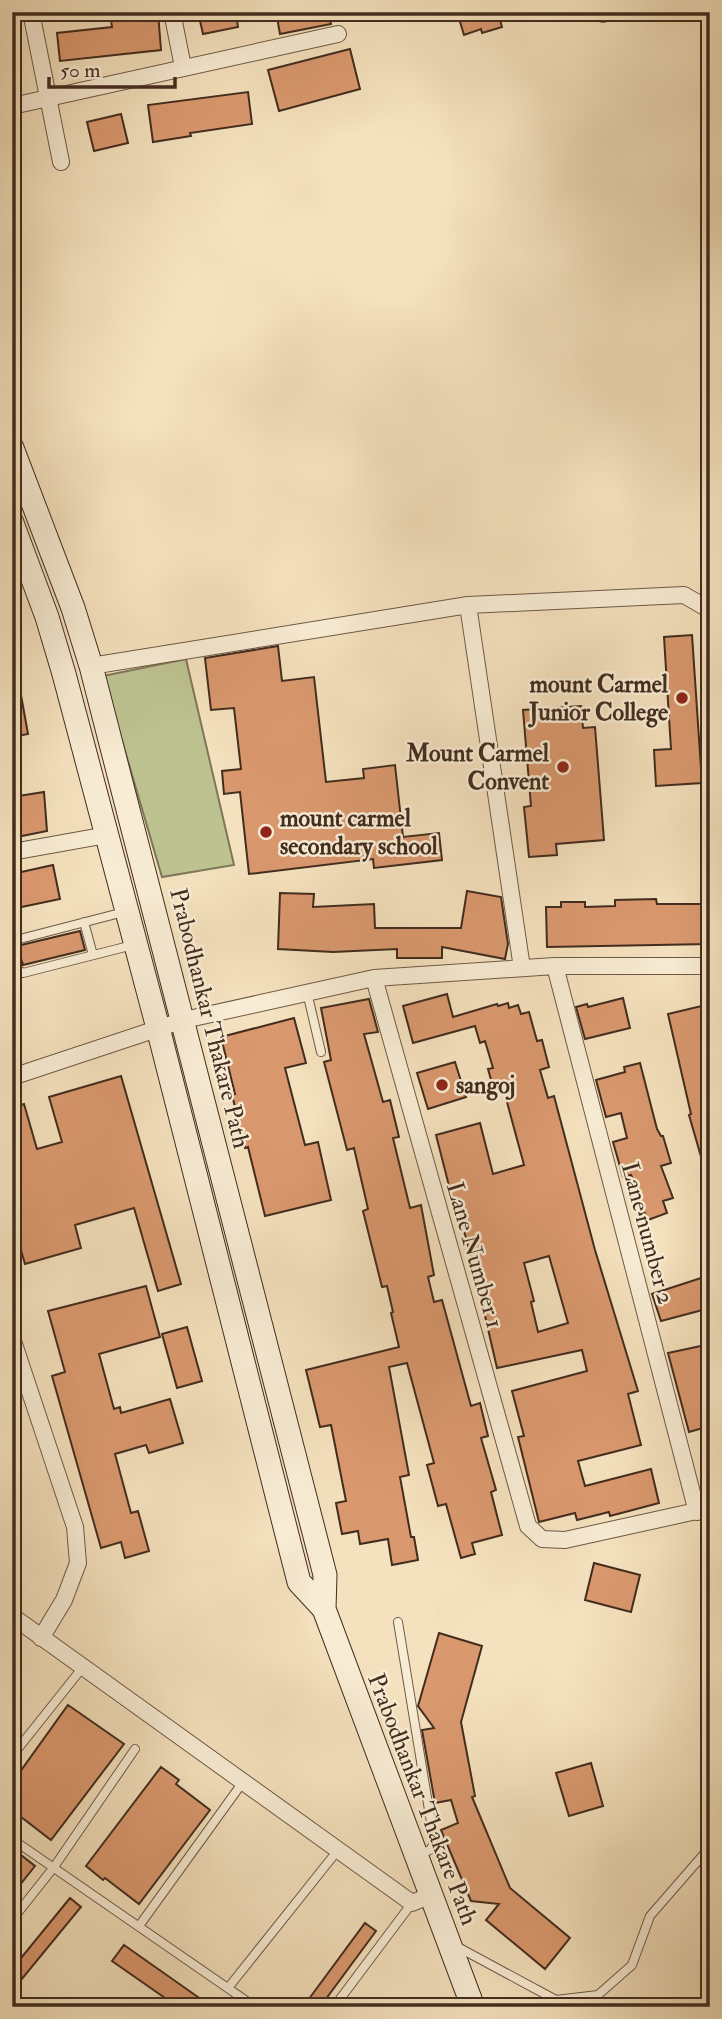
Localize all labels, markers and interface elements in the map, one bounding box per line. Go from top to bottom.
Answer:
scale bar [49,46,175,90]
text: 50 m [60,57,101,84]
place label: mount Carmel Junior College [528,669,669,728]
marker: mount Carmel Junior College [674,690,690,706]
place label: Mount Carmel Convent [405,738,550,797]
marker: Mount Carmel Convent [555,759,571,775]
place label: mount carmel secondary school [280,803,438,862]
marker: mount carmel secondary school [258,824,274,840]
street label: Prabodhankar Thakare Path [162,885,257,1152]
place label: sangoj [456,1070,515,1101]
marker: sangoj [434,1077,450,1093]
street label: Lane number 2 [614,1159,681,1308]
street label: Lane Number 1 [439,1178,510,1332]
street label: Prabodhankar Thakare Path [360,1669,485,1930]

